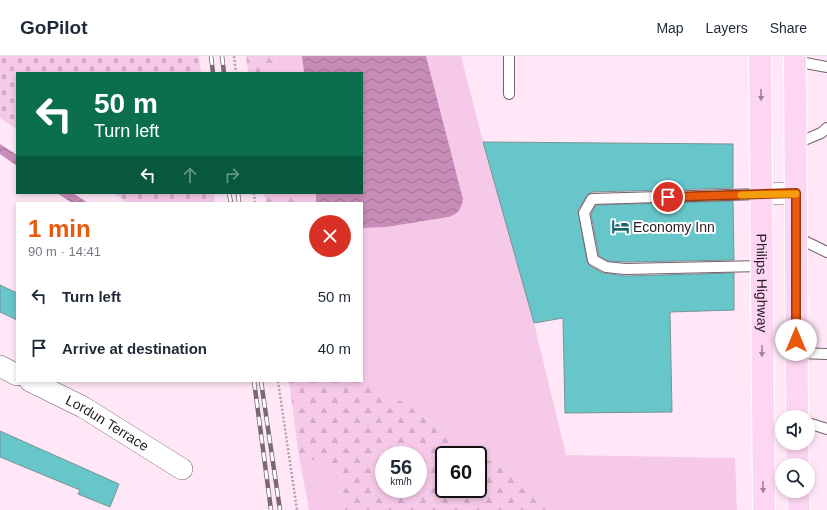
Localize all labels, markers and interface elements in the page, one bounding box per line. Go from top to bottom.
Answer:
text: GoPilot [20,17,88,38]
text: Map [656,20,684,36]
text: Layers [706,20,748,36]
text: Share [770,20,807,36]
icon: left [28,88,80,140]
text: 50 m [94,88,158,119]
one-way arrow [758,89,764,102]
text: Turn left [94,121,159,141]
icon: left [137,164,159,186]
icon: ahead [179,164,201,186]
icon: right [221,164,243,186]
pin [651,180,685,214]
icon: arrive [657,186,679,208]
text: 1 min [28,215,91,242]
button: close [309,215,351,257]
hotel icon: Economy Inn [610,217,630,237]
place label: Economy Inn [633,219,715,235]
street label: Philips Highway [754,233,770,333]
text: 90 m · 14:41 [28,244,101,259]
icon: left [28,285,50,307]
text: Turn left [62,288,121,305]
text: 50 m [318,288,351,305]
position arrow [775,319,817,361]
icon: arrive [28,337,50,359]
text: Arrive at destination [62,340,207,357]
text: 40 m [318,340,351,357]
one-way arrow [759,345,765,358]
street label: Lordun Terrace [63,392,152,454]
map controls [775,410,815,498]
button: sound [775,410,815,450]
speed limit sign: 60 [435,446,487,498]
text: 56 [390,456,412,478]
button: search [775,458,815,498]
text: km/h [390,476,412,487]
one-way arrow [760,481,766,494]

